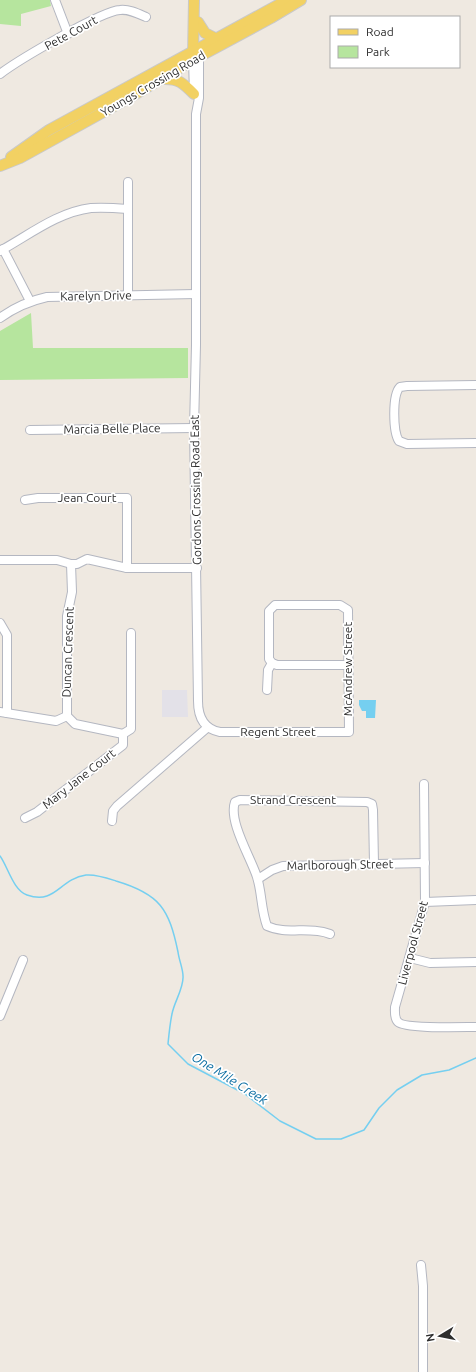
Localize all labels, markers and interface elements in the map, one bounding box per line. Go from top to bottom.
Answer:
street label: Pete Court [42,13,100,52]
legend [330,16,460,68]
text: Road [366,25,394,38]
text: Park [366,45,390,58]
street label: Youngs Crossing Road [98,48,207,119]
street label: Karelyn Drive [60,288,132,303]
street label: Gordons Crossing Road East [188,414,203,565]
street label: Marcia Belle Place [63,421,161,436]
street label: Jean Court [58,491,117,504]
street label: Duncan Crescent [59,606,76,698]
street label: McAndrew Street [341,622,354,716]
street label: Regent Street [240,725,316,738]
street label: Mary Jane Court [40,746,118,811]
street label: Strand Crescent [250,793,336,806]
street label: Marlborough Street [287,857,394,872]
street label: Liverpool Street [395,899,430,986]
water label: One Mile Creek [189,1049,271,1107]
north arrow [420,1316,460,1356]
text: N [424,1333,437,1343]

